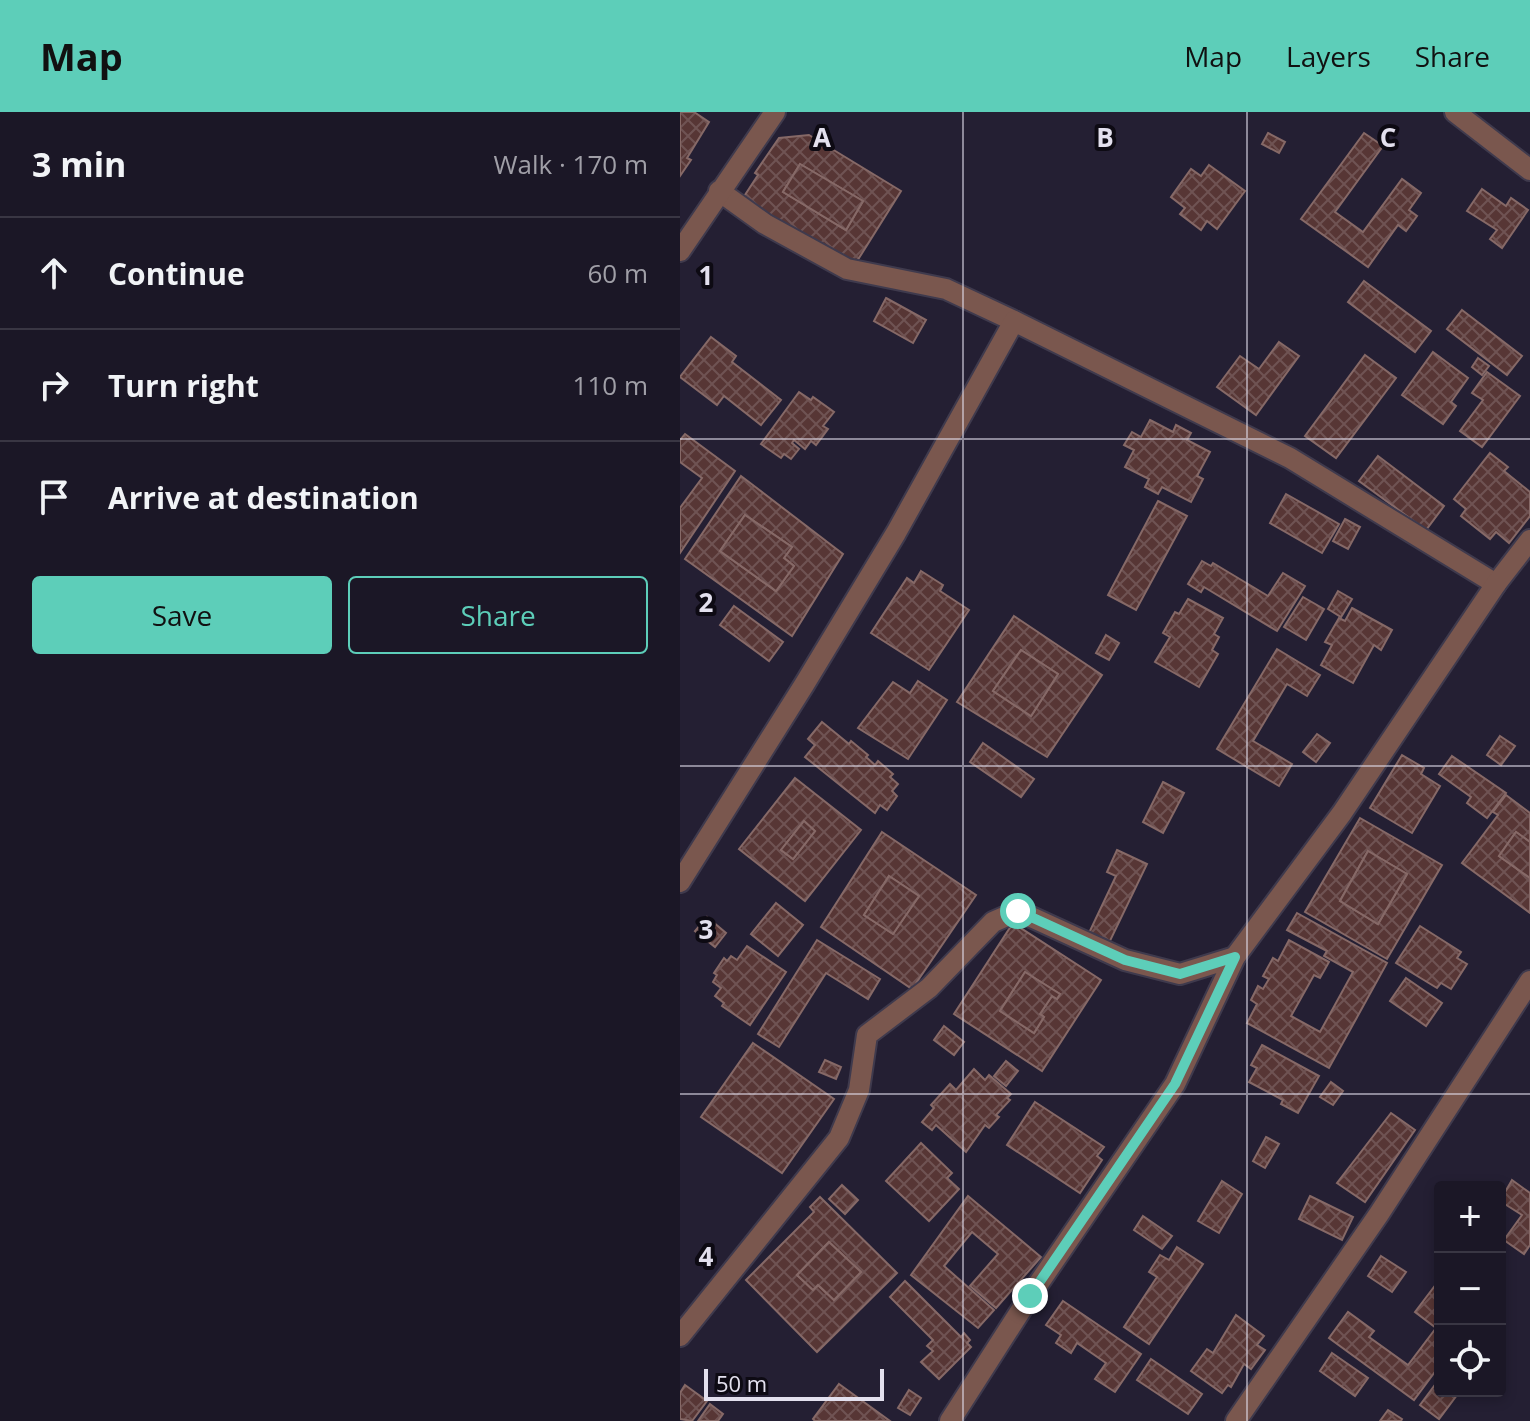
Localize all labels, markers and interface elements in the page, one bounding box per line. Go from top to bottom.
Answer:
text: Map [40,30,123,82]
text: Map [1184,37,1242,75]
text: Layers [1286,37,1371,75]
text: Share [1415,37,1490,75]
text: A [813,119,831,155]
text: B [1096,119,1114,155]
text: C [1380,119,1396,155]
text: 3 min [32,141,126,187]
text: Walk · 170 m [494,146,648,182]
icon: ahead [32,251,76,295]
text: Continue [108,253,245,294]
text: 60 m [587,255,648,291]
text: 1 [699,257,713,293]
icon: right [32,363,76,407]
text: Turn right [108,365,259,406]
text: 110 m [573,367,648,403]
icon: arrive [32,475,76,519]
text: Arrive at destination [108,477,419,518]
button: Save [32,576,332,654]
button: Share [348,576,648,654]
text: 2 [699,584,714,620]
route start [1000,893,1036,929]
text: 3 [699,911,713,947]
map controls [1434,1181,1506,1397]
button: + [1434,1181,1506,1253]
text: 4 [699,1238,714,1274]
button: − [1434,1253,1506,1325]
route end [1012,1278,1048,1314]
button: locate [1434,1325,1506,1397]
scale bar [704,1365,884,1401]
text: 50 m [716,1368,767,1398]

